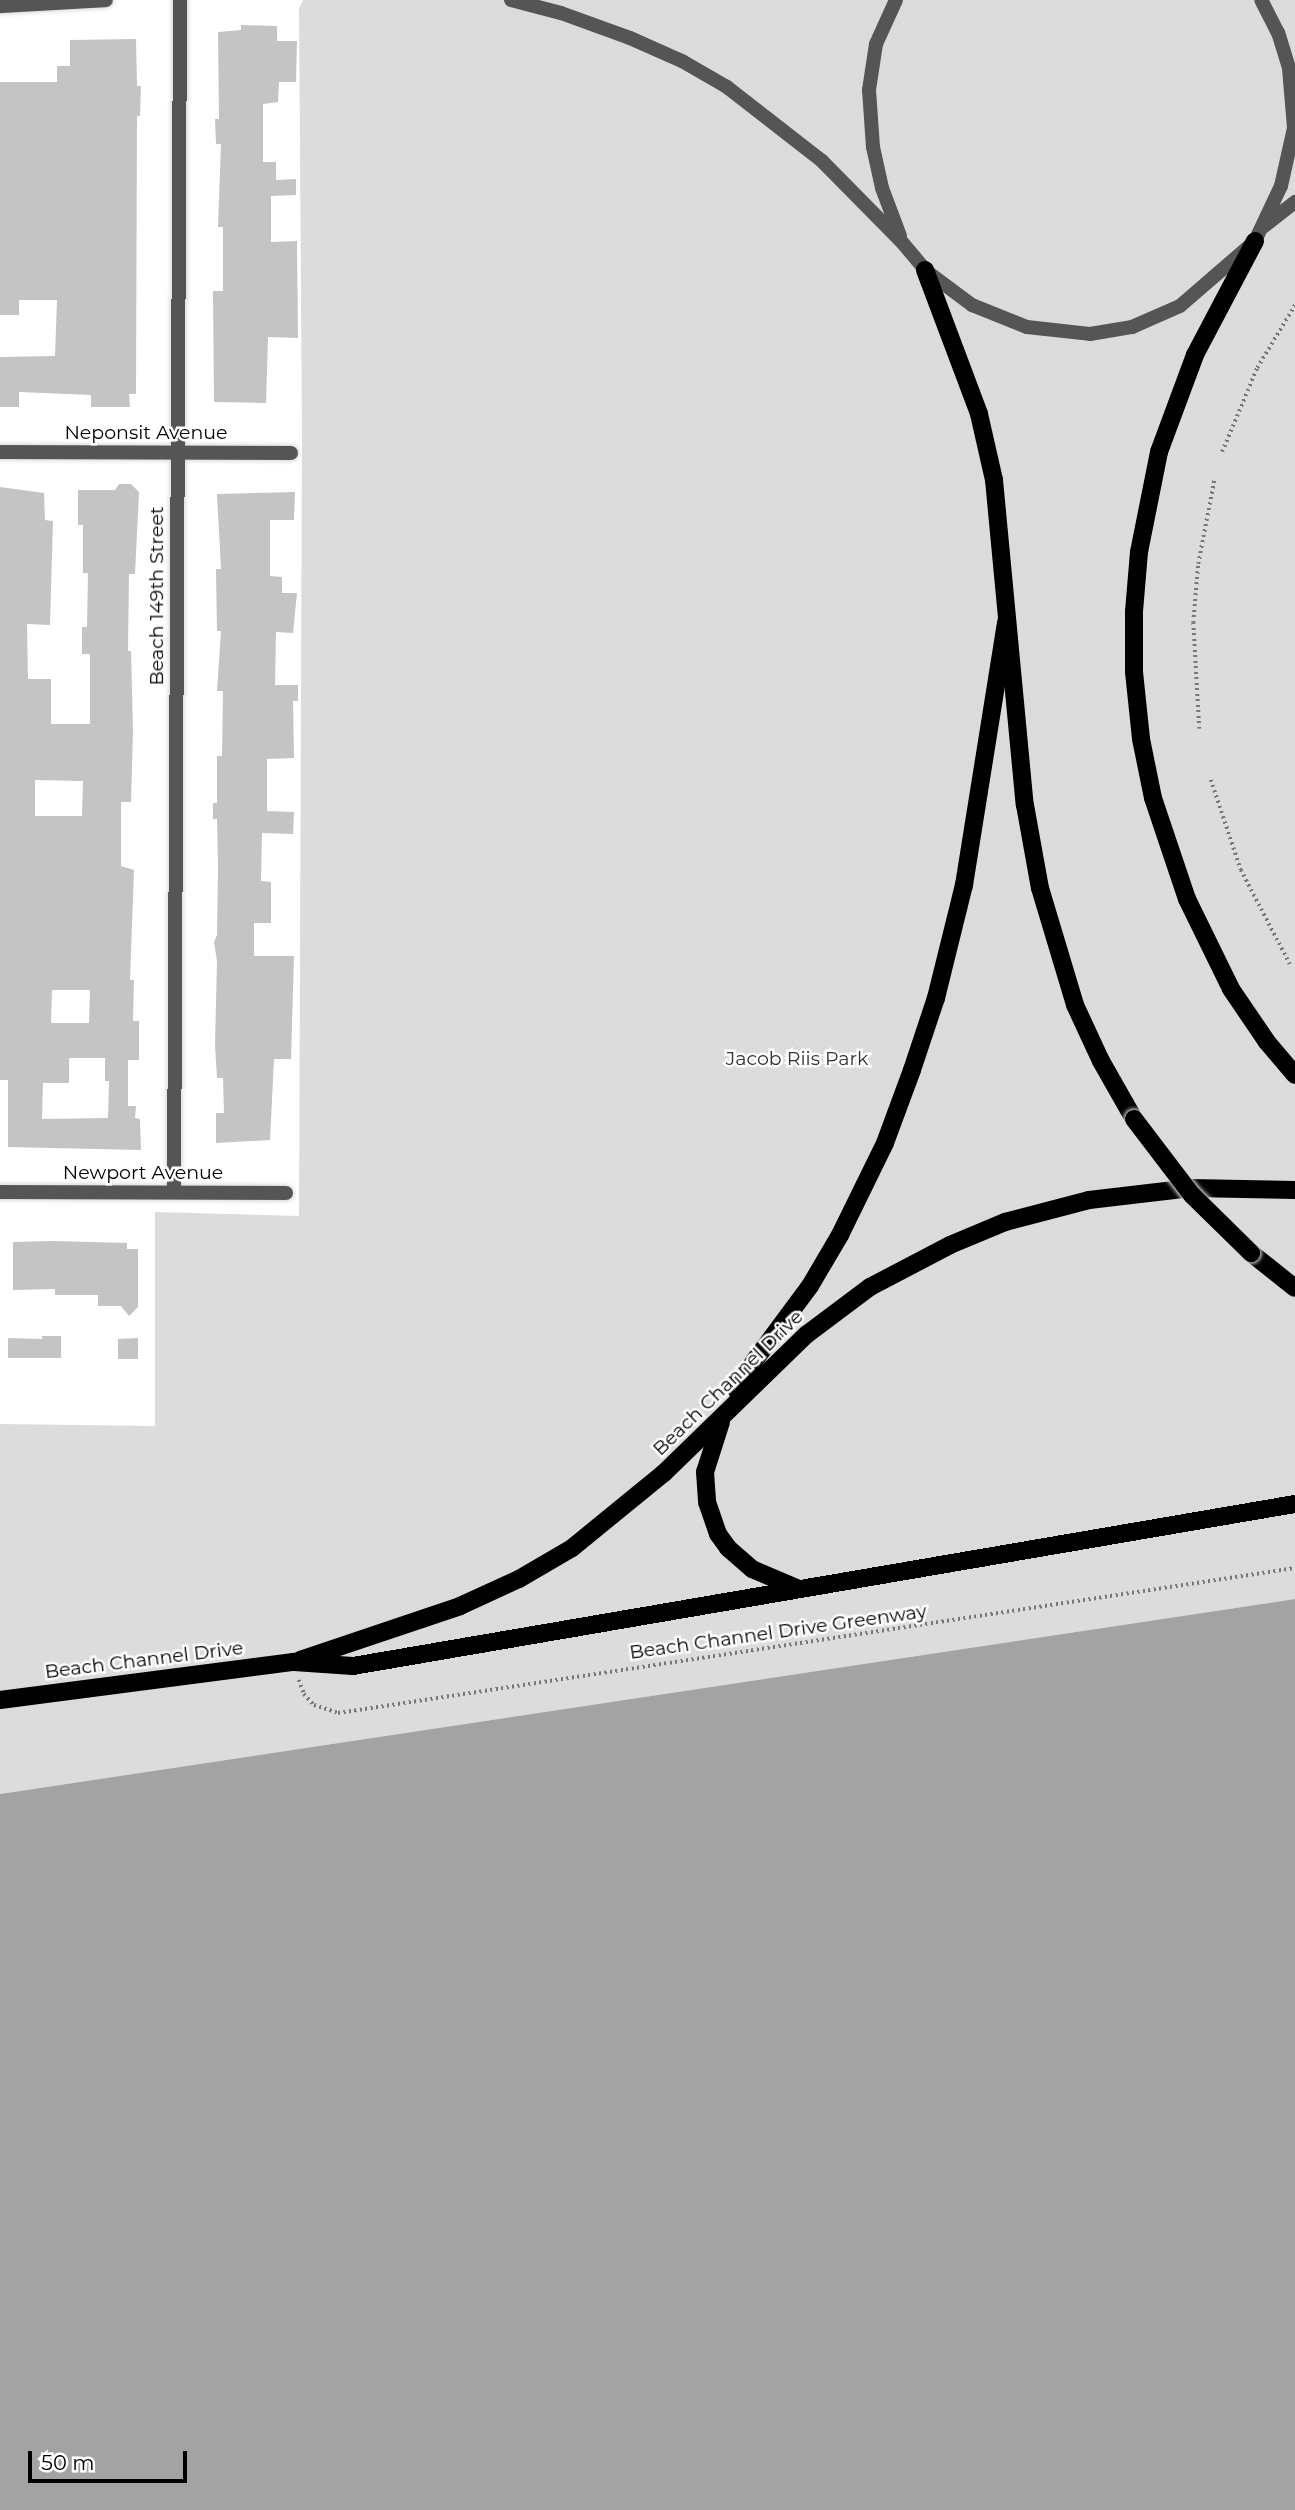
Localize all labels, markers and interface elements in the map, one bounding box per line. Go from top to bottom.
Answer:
street label: Neponsit Avenue [64,422,228,444]
street label: Beach 149th Street [146,506,168,686]
park label: Jacob Riis Park [726,1048,868,1070]
street label: Newport Avenue [63,1162,223,1184]
street label: Beach Channel Drive [648,1305,808,1461]
street label: Beach Channel Drive Greenway [628,1600,928,1664]
street label: Beach Channel Drive [44,1637,244,1683]
scale bar [32,2436,191,2480]
text: 50 m [41,2450,95,2475]

